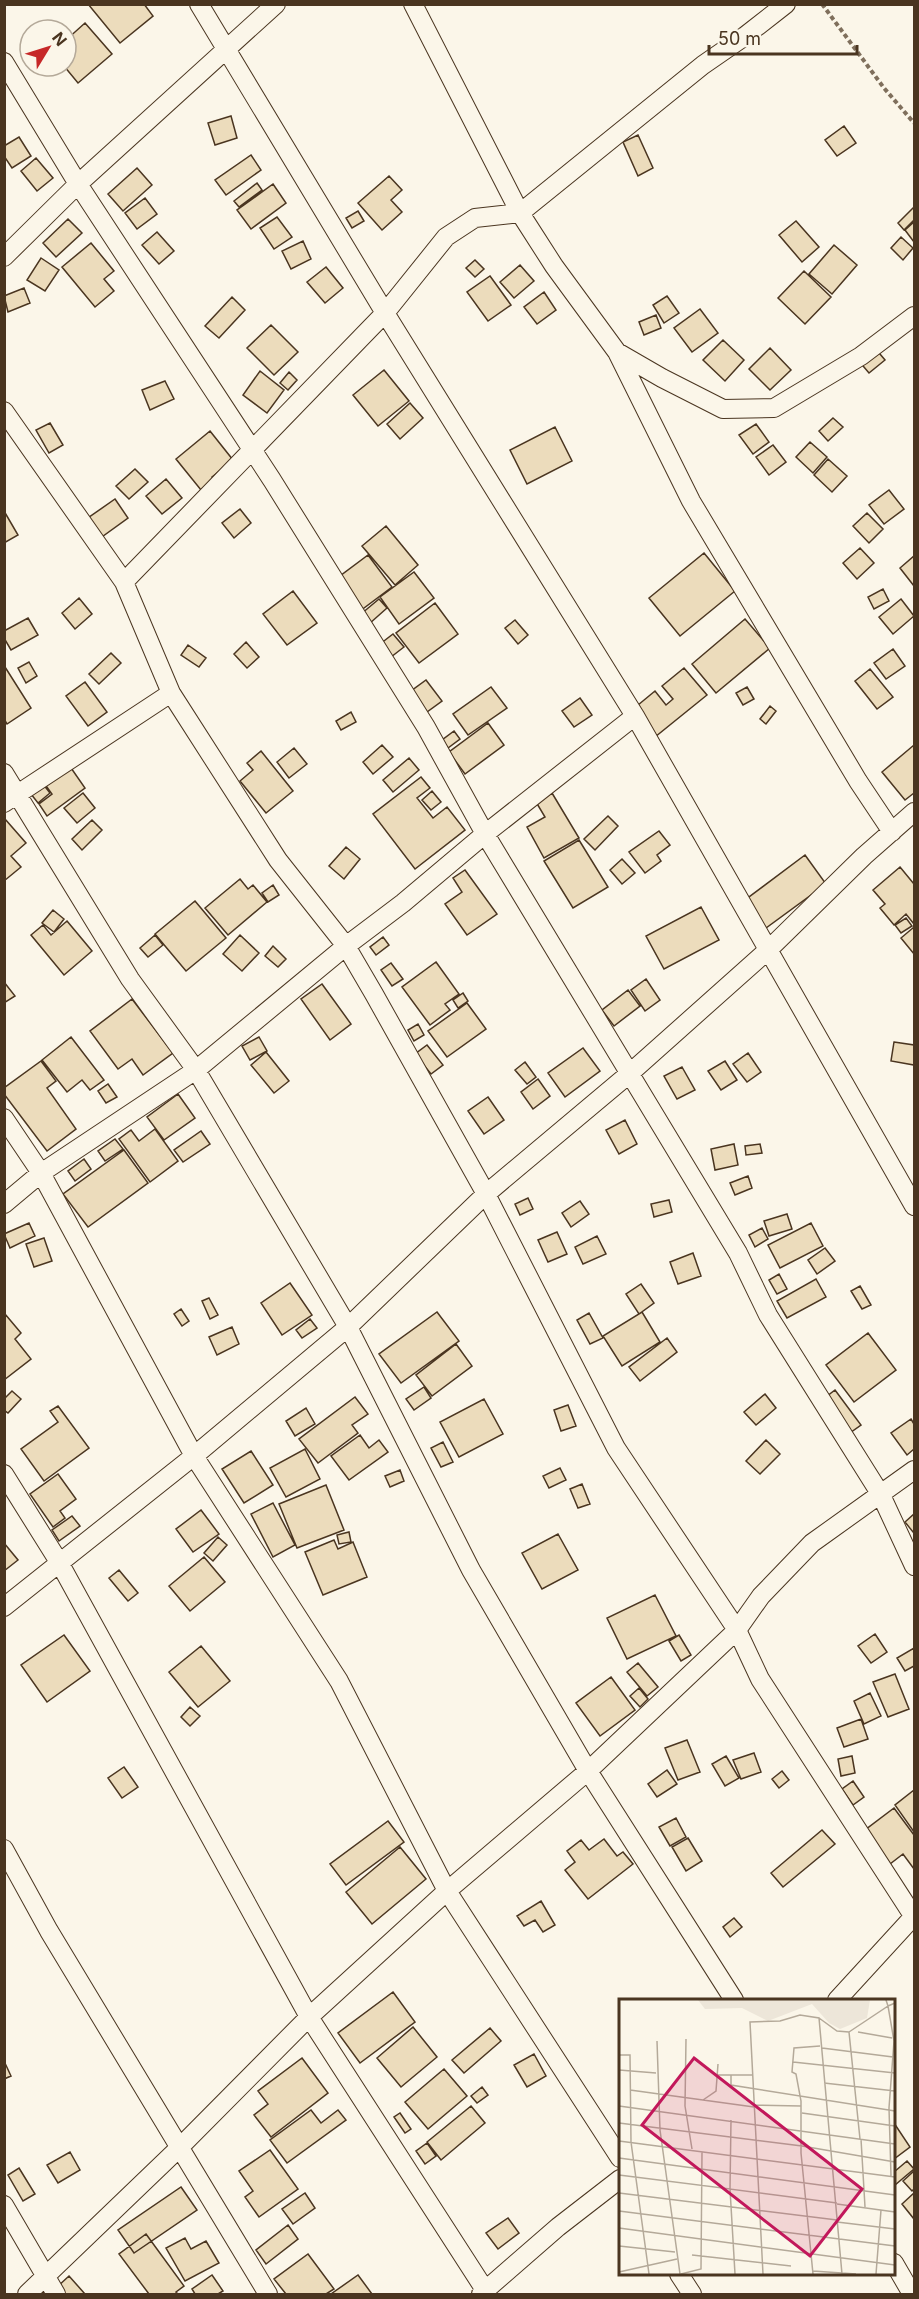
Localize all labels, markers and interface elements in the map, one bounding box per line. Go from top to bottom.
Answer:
north arrow [18,18,78,78]
scale bar [709,18,858,56]
text: N [48,28,71,50]
text: 50 m [718,28,761,49]
inset map [619,1999,895,2275]

